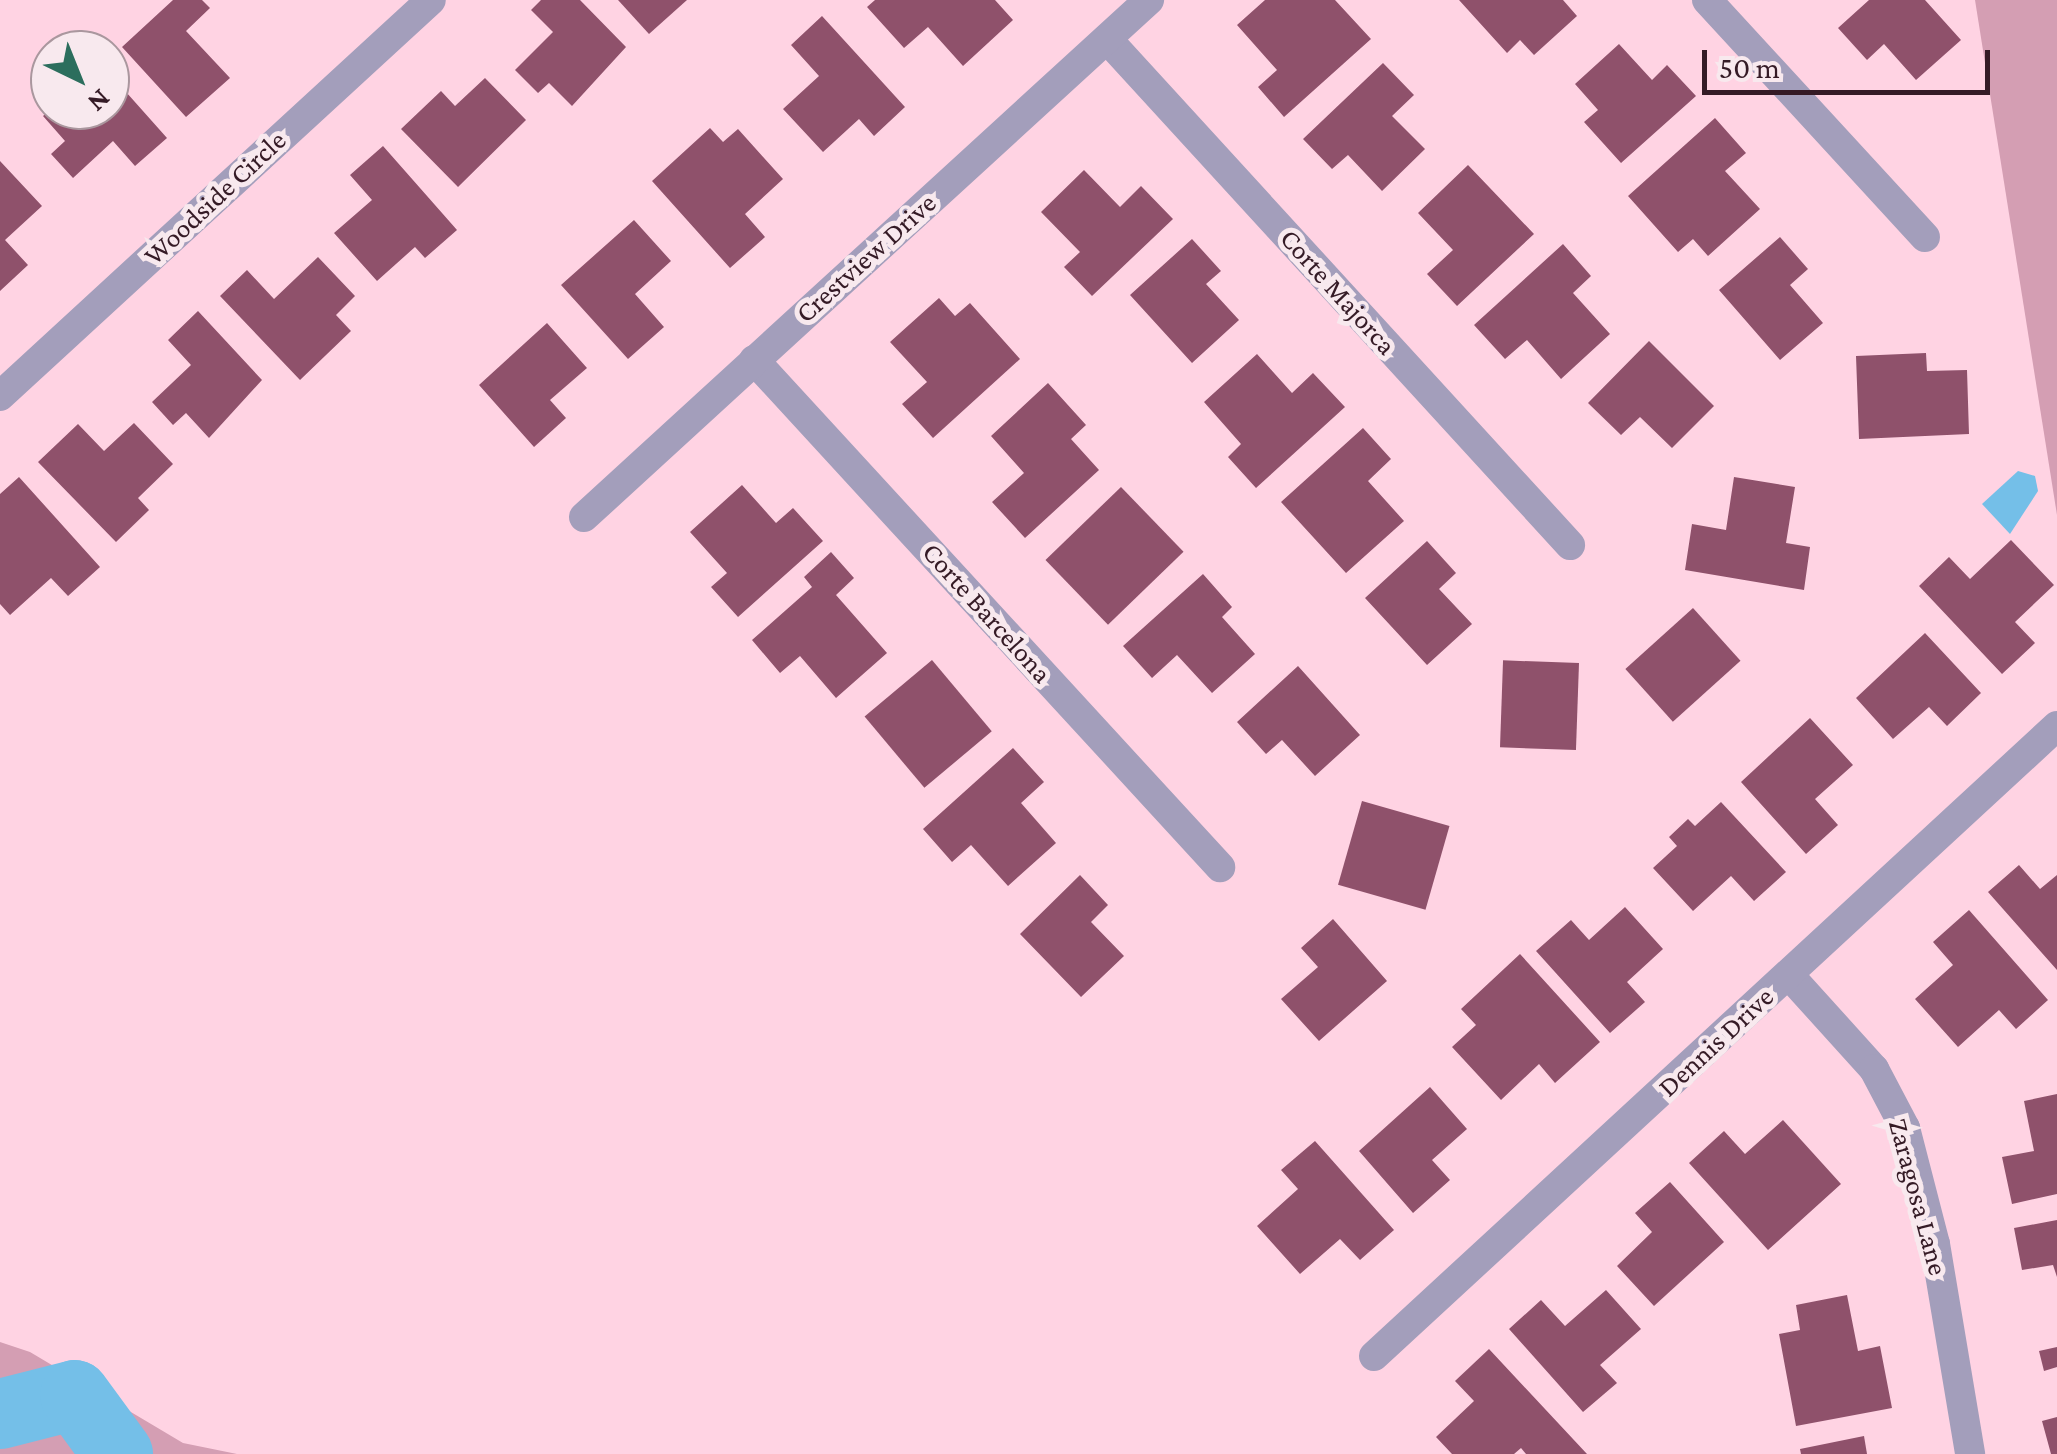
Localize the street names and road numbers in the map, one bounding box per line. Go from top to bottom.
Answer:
street label: Woodside Circle [137,124,293,272]
street label: Crestview Drive [789,186,943,330]
street label: Corte Majorca [1273,222,1403,362]
street label: Corte Barcelona [915,536,1059,690]
street label: Dennis Drive [1651,980,1781,1104]
street label: Zaragosa Lane [1881,1115,1955,1279]

